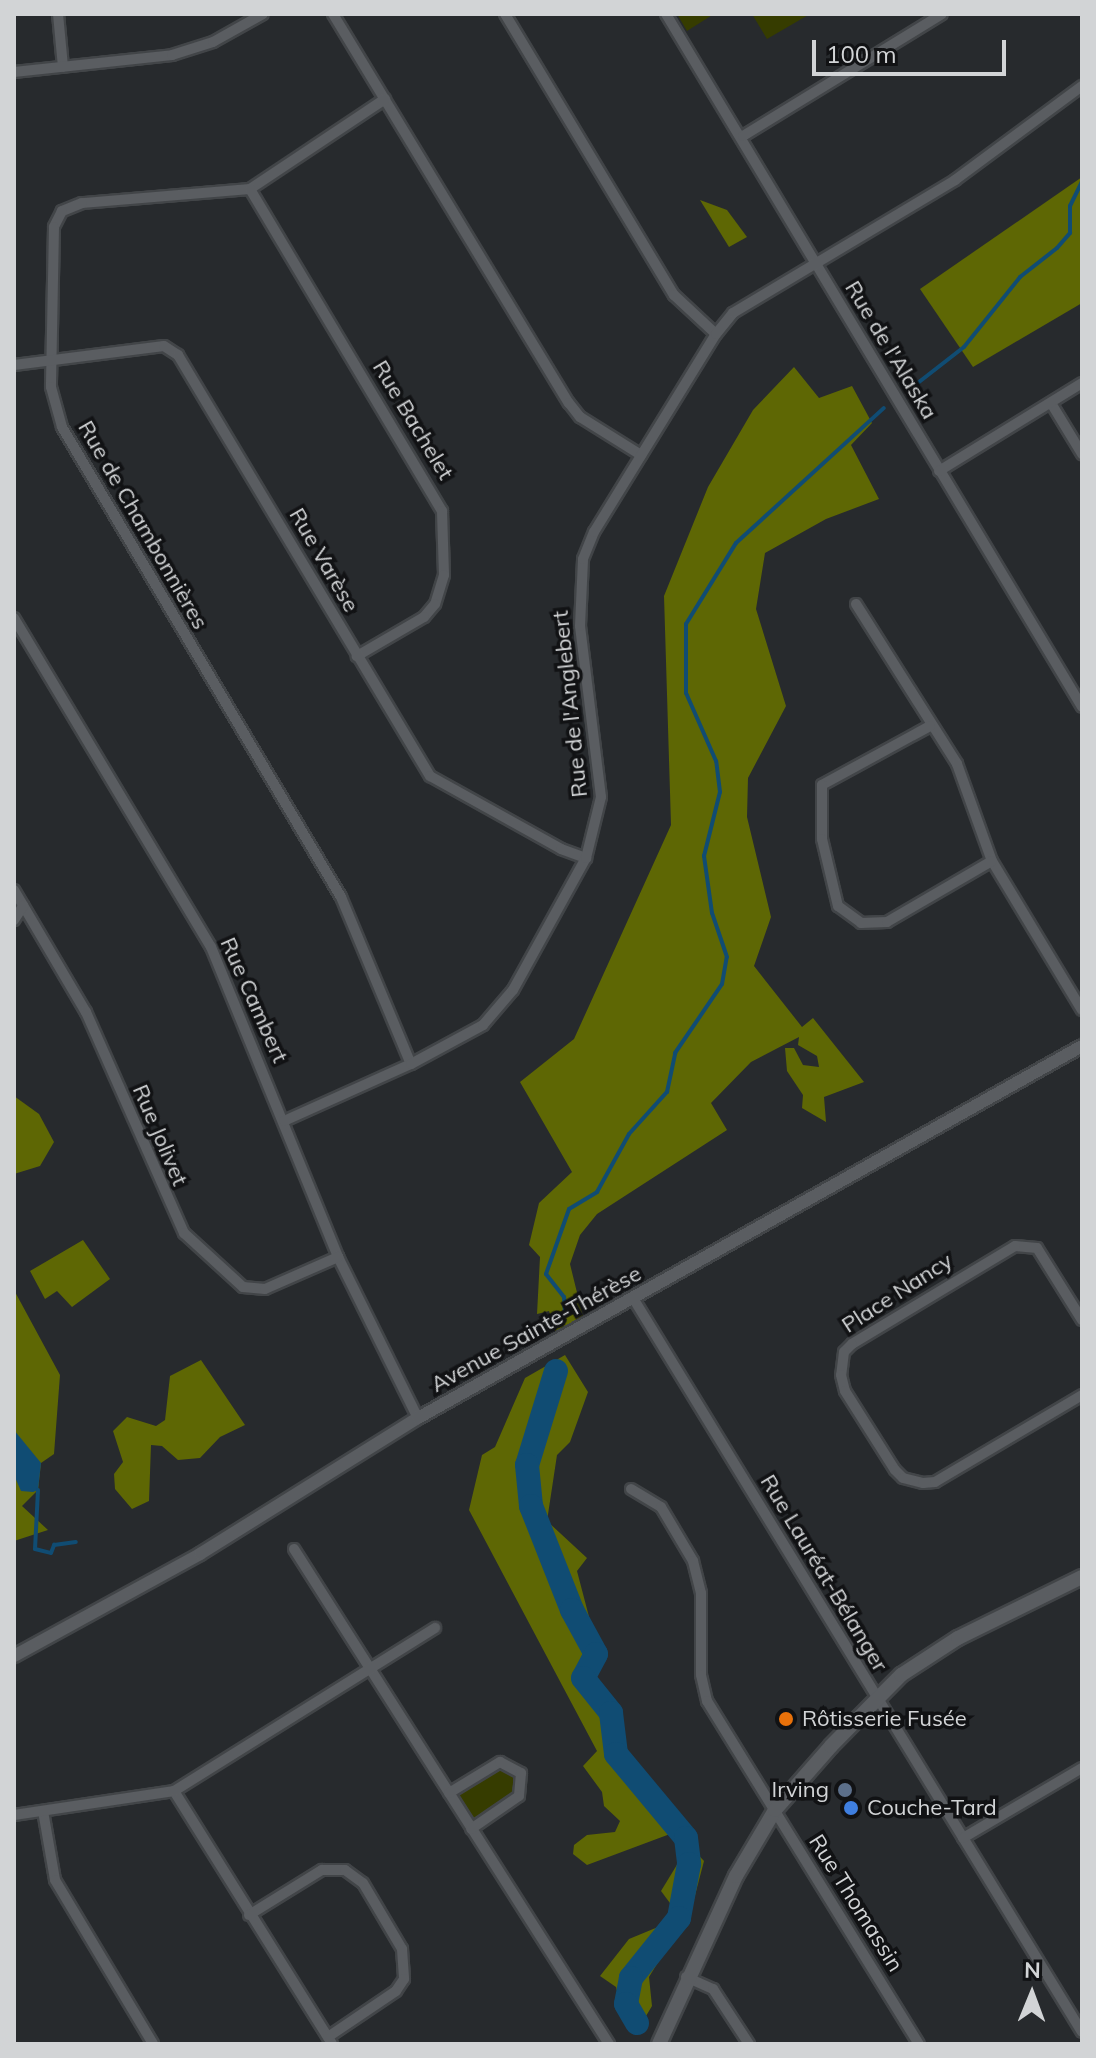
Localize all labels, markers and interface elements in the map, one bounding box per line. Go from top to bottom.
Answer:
scale bar [816,24,1010,74]
text: 100 m [826,39,897,69]
street label: Rue de l'Alaska [839,276,943,424]
street label: Rue Bachelet [367,356,459,484]
street label: Rue de Chambonnières [72,416,214,634]
street label: Rue Varèse [284,503,364,617]
street label: Rue de l'Anglebert [547,609,593,799]
street label: Rue Cambert [215,933,293,1067]
street label: Rue Jolivet [127,1081,193,1189]
street label: Place Nancy [837,1248,957,1338]
street label: Avenue Sainte-Thérèse [426,1260,646,1398]
street label: Rue Lauréat-Bélanger [755,1470,893,1676]
place label: Rôtisserie Fusée [802,1706,967,1732]
marker: Rôtisserie Fusée [777,1710,795,1728]
place label: Irving [772,1777,829,1803]
marker: Irving [836,1781,854,1799]
place label: Couche-Tard [867,1795,997,1821]
marker: Couche-Tard [842,1799,860,1817]
street label: Rue Thomassin [803,1830,909,1976]
north arrow [992,1954,1072,2034]
text: N [1024,1956,1041,1984]

